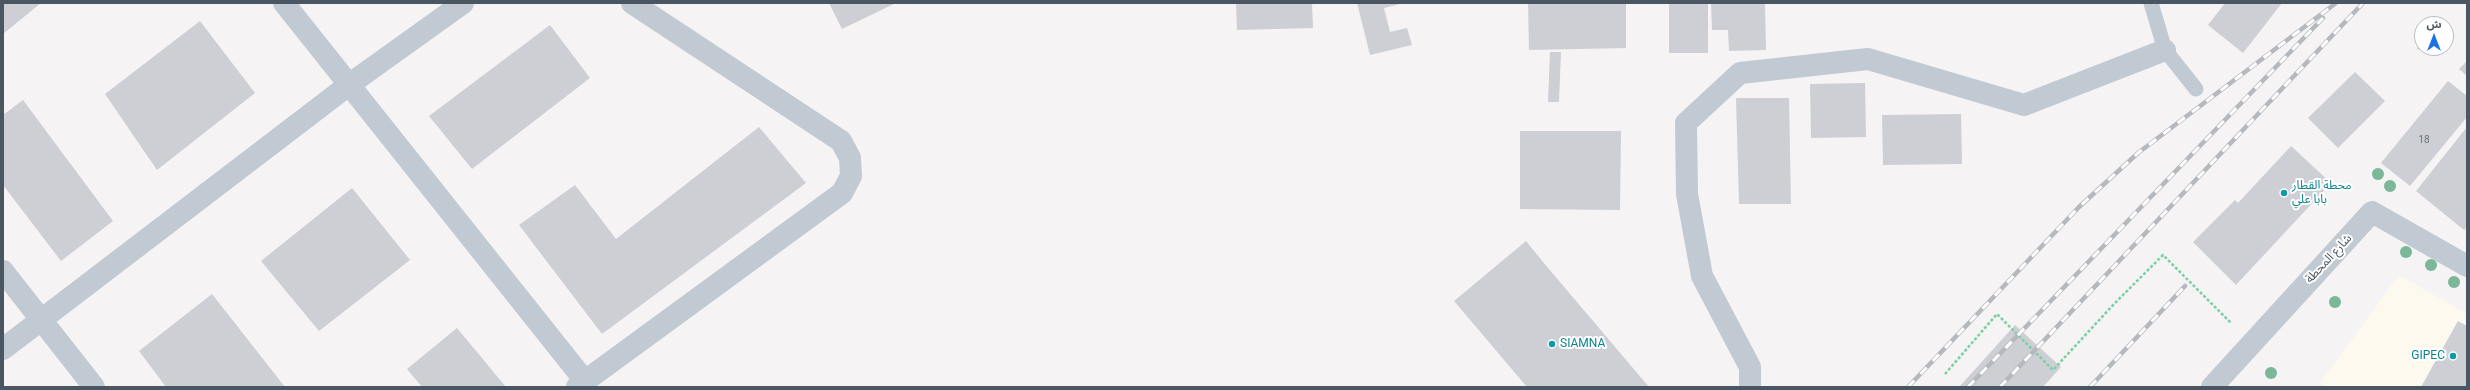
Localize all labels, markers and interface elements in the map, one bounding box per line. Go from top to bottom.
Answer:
north arrow [2414,16,2454,56]
text: ش [2426,18,2442,31]
house number: 18 [2418,134,2430,146]
place label: محطة القطار بابا علي [2292,179,2352,207]
marker: محطة القطار بابا علي [2279,188,2289,198]
street label: شارع المحطة [2303,232,2355,286]
place label: SIAMNA [1560,337,1605,351]
marker: SIAMNA [1547,339,1557,349]
place label: GIPEC [2411,349,2445,363]
marker: GIPEC [2448,351,2458,361]

